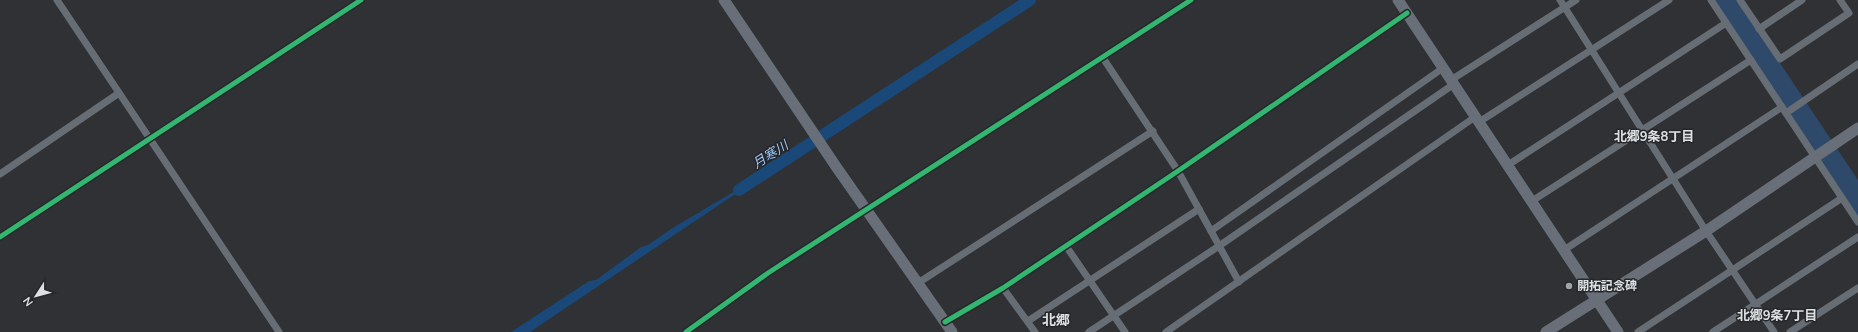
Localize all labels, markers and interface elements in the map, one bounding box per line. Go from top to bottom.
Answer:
district label: 北郷9条8丁目 [1614,128,1694,146]
water label: 月寒川 [749,136,793,173]
north arrow [16,276,56,316]
place label: 開拓記念碑 [1577,278,1637,294]
marker: 開拓記念碑 [1564,281,1574,291]
text: N [20,294,37,309]
district label: 北郷9条7丁目 [1737,307,1817,325]
district label: 北郷 [1042,311,1070,330]

